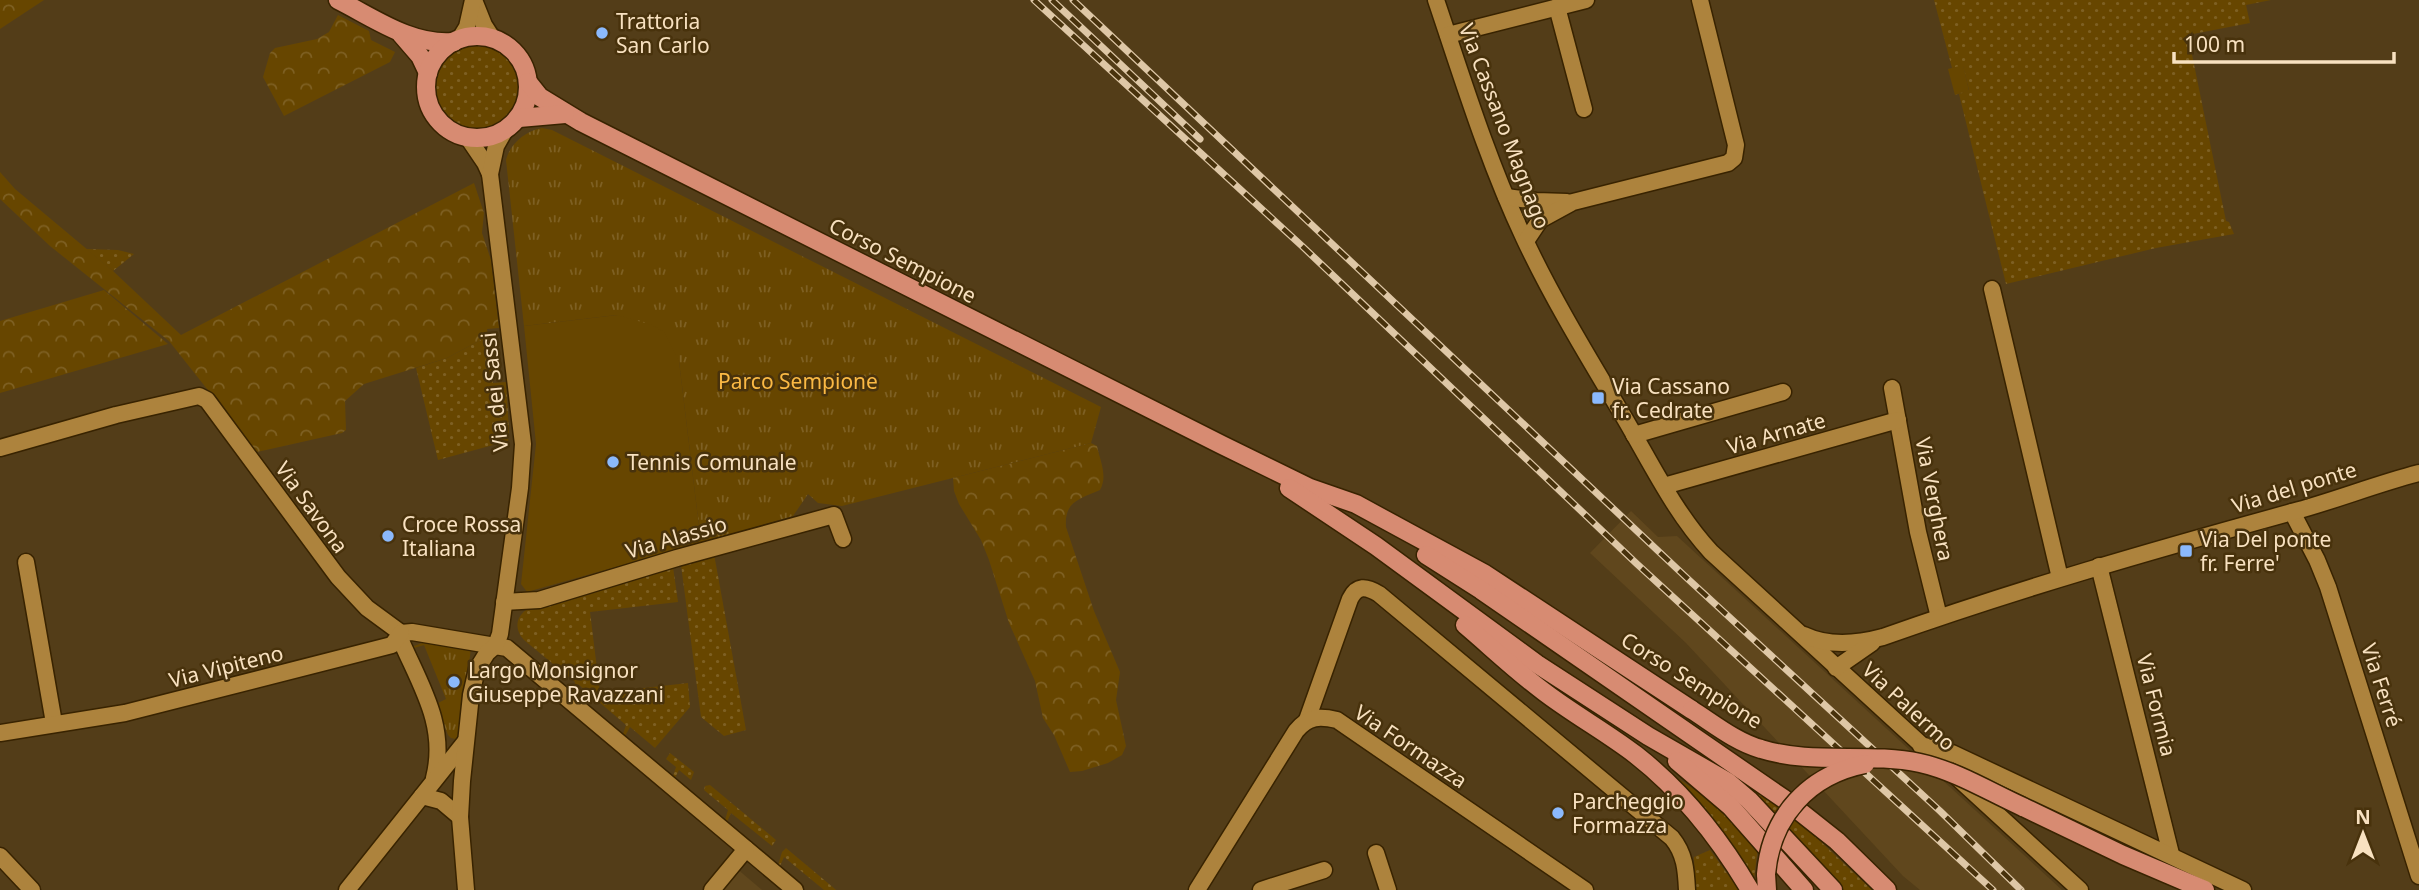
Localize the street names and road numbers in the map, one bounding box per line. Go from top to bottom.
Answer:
street label: Via Cassano Magnago [1453,19,1557,233]
street label: Corso Sempione [825,211,981,309]
street label: Via dei Sassi [474,331,514,453]
street label: Via Arnate [1723,406,1829,460]
street label: Via Verghera [1909,435,1961,563]
street label: Via del ponte [2228,455,2360,519]
street label: Via Savona [269,456,355,558]
street label: Via Alassio [622,509,730,565]
street label: Corso Sempione [1616,625,1768,735]
street label: Via Vipiteno [166,638,286,694]
street label: Via Ferré [2355,639,2409,731]
street label: Via Formia [2131,651,2183,759]
street label: Via Palermo [1856,656,1962,756]
street label: Via Formazza [1349,698,1473,794]

